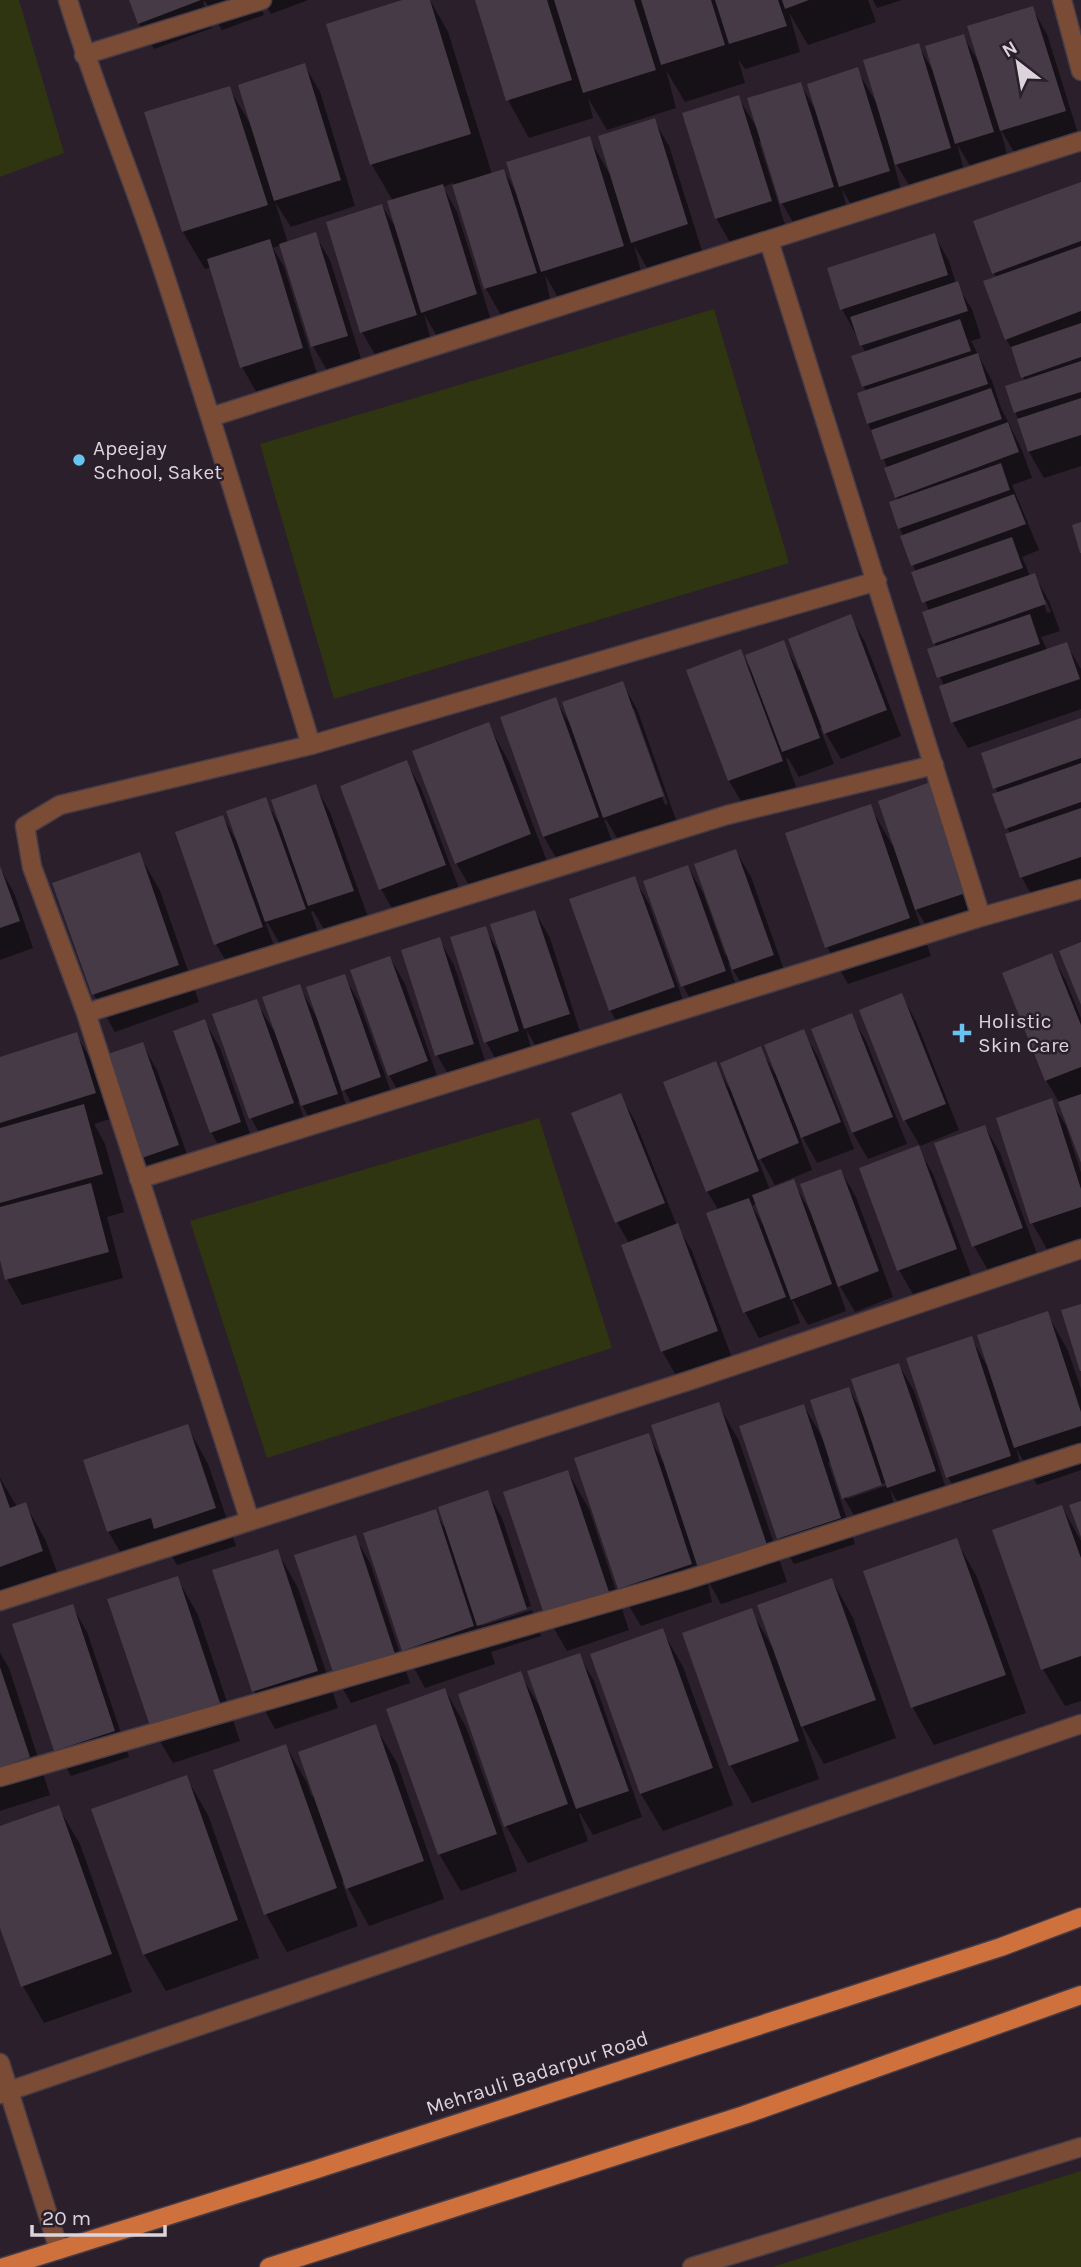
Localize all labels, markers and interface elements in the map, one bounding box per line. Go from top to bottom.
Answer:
north arrow [983,28,1053,98]
text: N [998,36,1021,62]
place label: Apeejay School, Saket [93,436,222,484]
marker: Apeejay School, Saket [71,452,87,468]
place label: Holistic Skin Care [978,1009,1069,1057]
marker: Holistic Skin Care [952,1023,972,1043]
street label: Mehrauli Badarpur Road [423,2026,651,2120]
scale bar [32,2194,164,2238]
text: 20 m [42,2206,91,2230]

